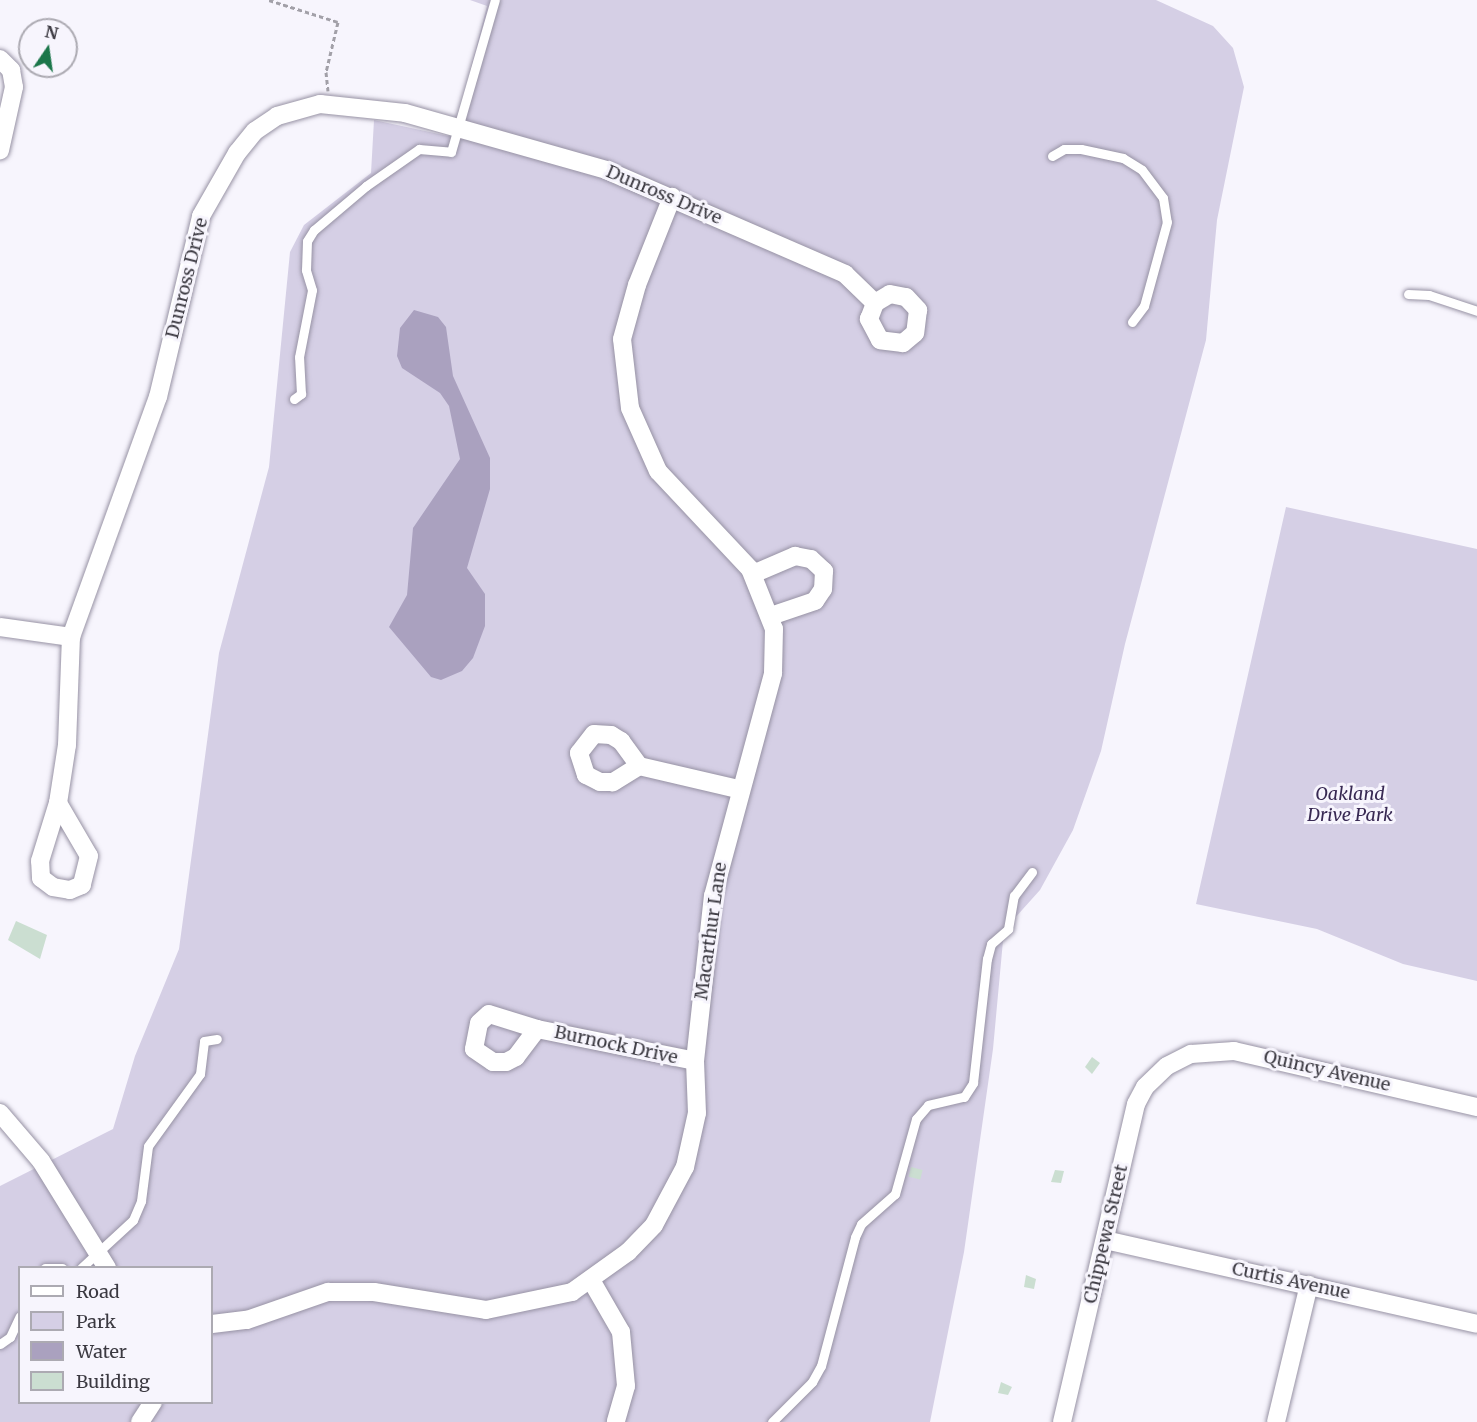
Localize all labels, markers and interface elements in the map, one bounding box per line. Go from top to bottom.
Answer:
north arrow [18,18,78,78]
text: N [43,21,60,44]
street label: Dunross Drive [603,161,725,229]
street label: Dunross Drive [162,215,212,341]
park label: Oakland Drive Park [1307,784,1393,826]
street label: Macarthur Lane [691,861,731,1001]
street label: Burnock Drive [552,1021,680,1069]
street label: Quincy Avenue [1262,1046,1392,1096]
street label: Chippewa Street [1080,1162,1132,1306]
street label: Curtis Avenue [1230,1258,1352,1304]
legend [18,1266,213,1404]
text: Road [76,1280,120,1303]
text: Park [76,1310,116,1333]
text: Water [76,1340,127,1363]
text: Building [76,1370,150,1393]

